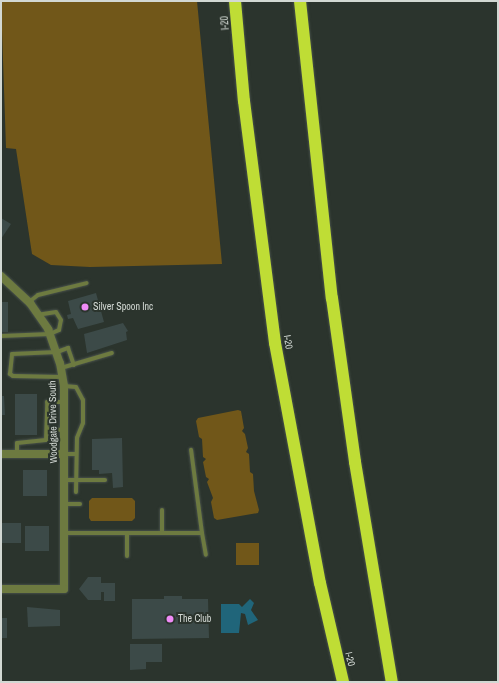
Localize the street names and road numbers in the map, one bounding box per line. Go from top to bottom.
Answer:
street label: I-20 [218,15,232,31]
street label: I-20 [281,334,295,350]
street label: Woodgate Drive South [46,380,60,464]
street label: I-20 [343,651,357,667]

